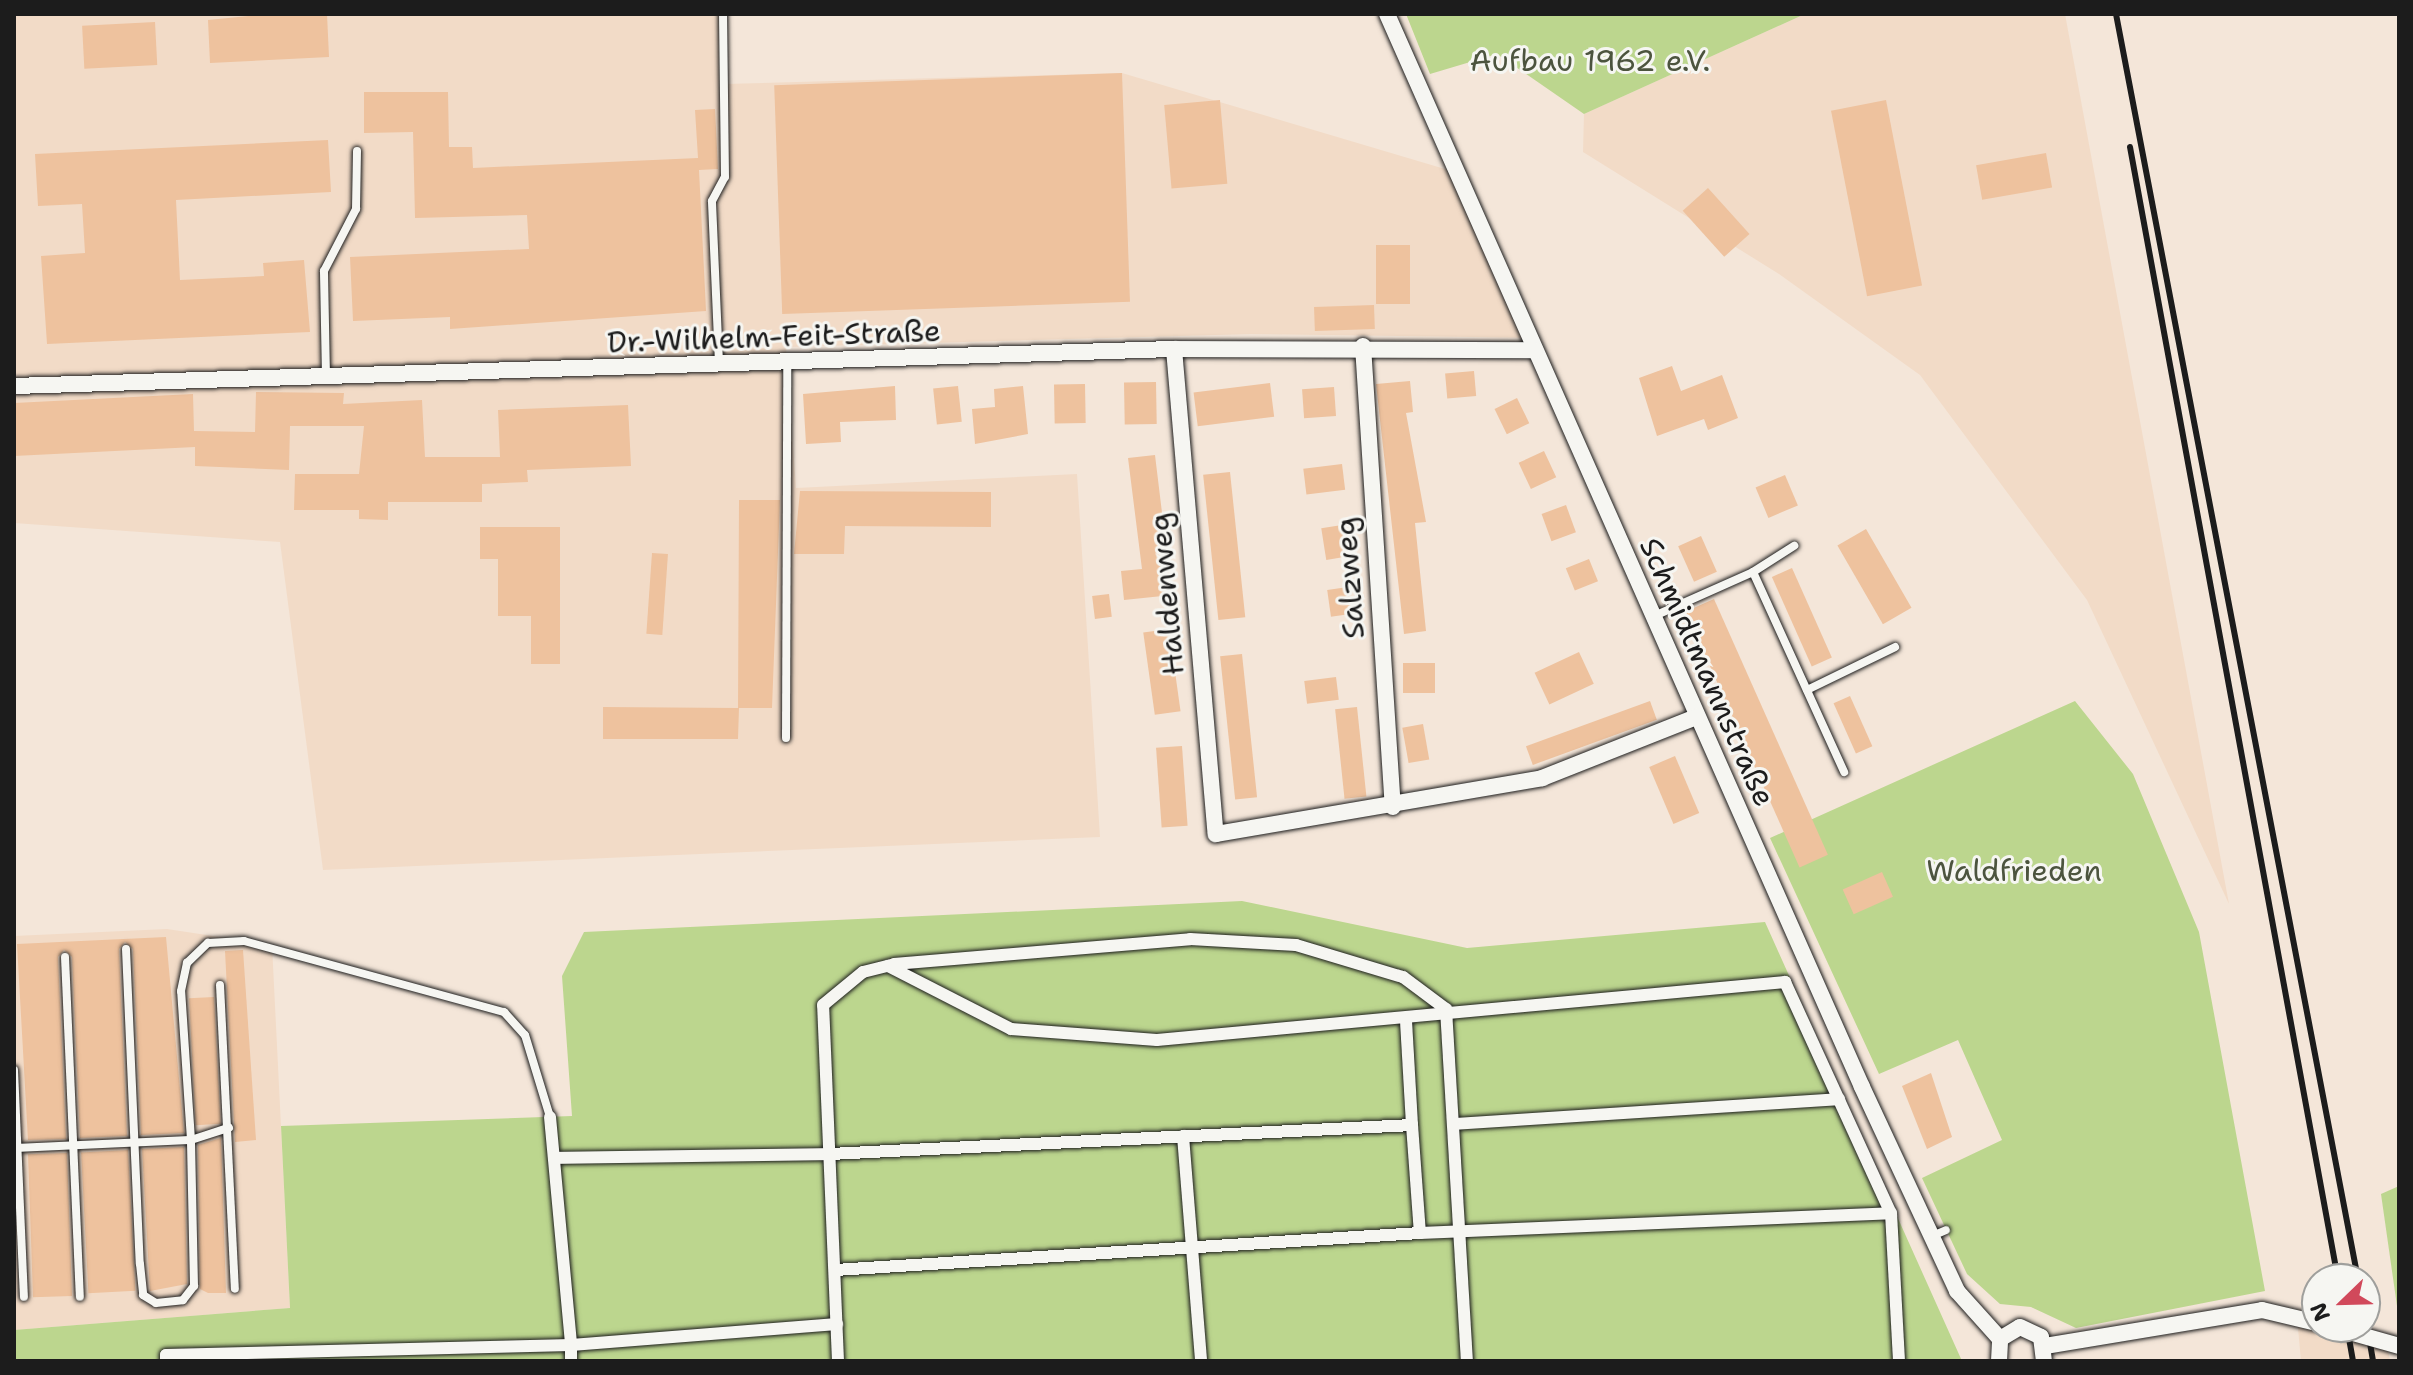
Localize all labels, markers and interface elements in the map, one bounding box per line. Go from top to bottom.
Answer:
park label: Aufbau 1962 e.V. [1470,43,1710,79]
street label: Dr.-Wilhelm-Feit-Straße [607,313,941,361]
street label: Haldenweg [1142,511,1192,677]
street label: Salzweg [1328,516,1372,640]
street label: Schmidtmannstraße [1632,532,1782,812]
park label: Waldfrieden [1926,853,2102,889]
north arrow [2301,1263,2381,1343]
text: N [2304,1298,2337,1325]

